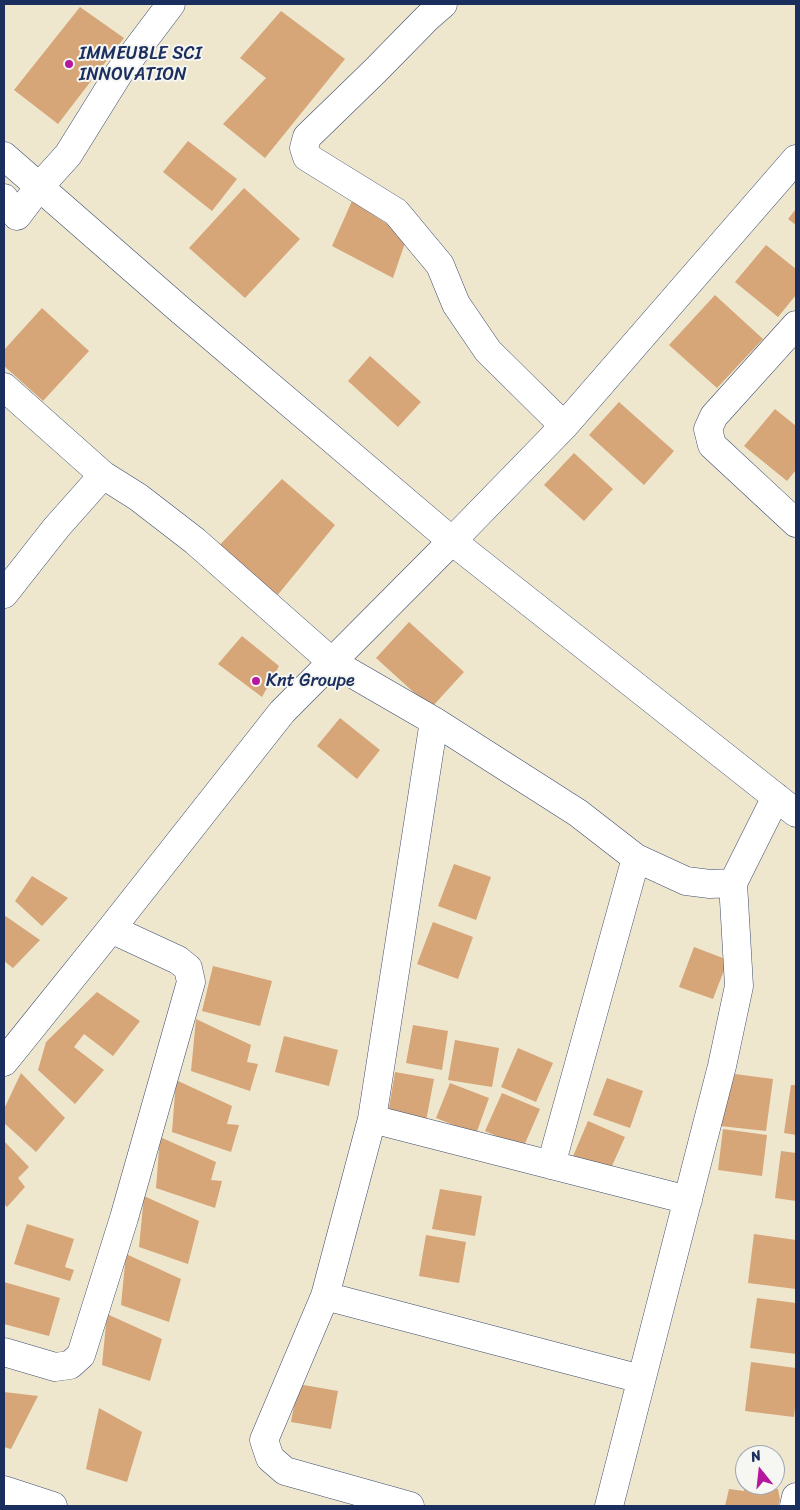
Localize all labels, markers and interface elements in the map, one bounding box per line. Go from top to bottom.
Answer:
place label: IMMEUBLE SCI INNOVATION [79,43,202,86]
marker: IMMEUBLE SCI INNOVATION [63,58,75,70]
place label: Knt Groupe [266,670,355,692]
marker: Knt Groupe [250,675,262,687]
text: N [748,1443,764,1469]
north arrow [735,1445,785,1495]

